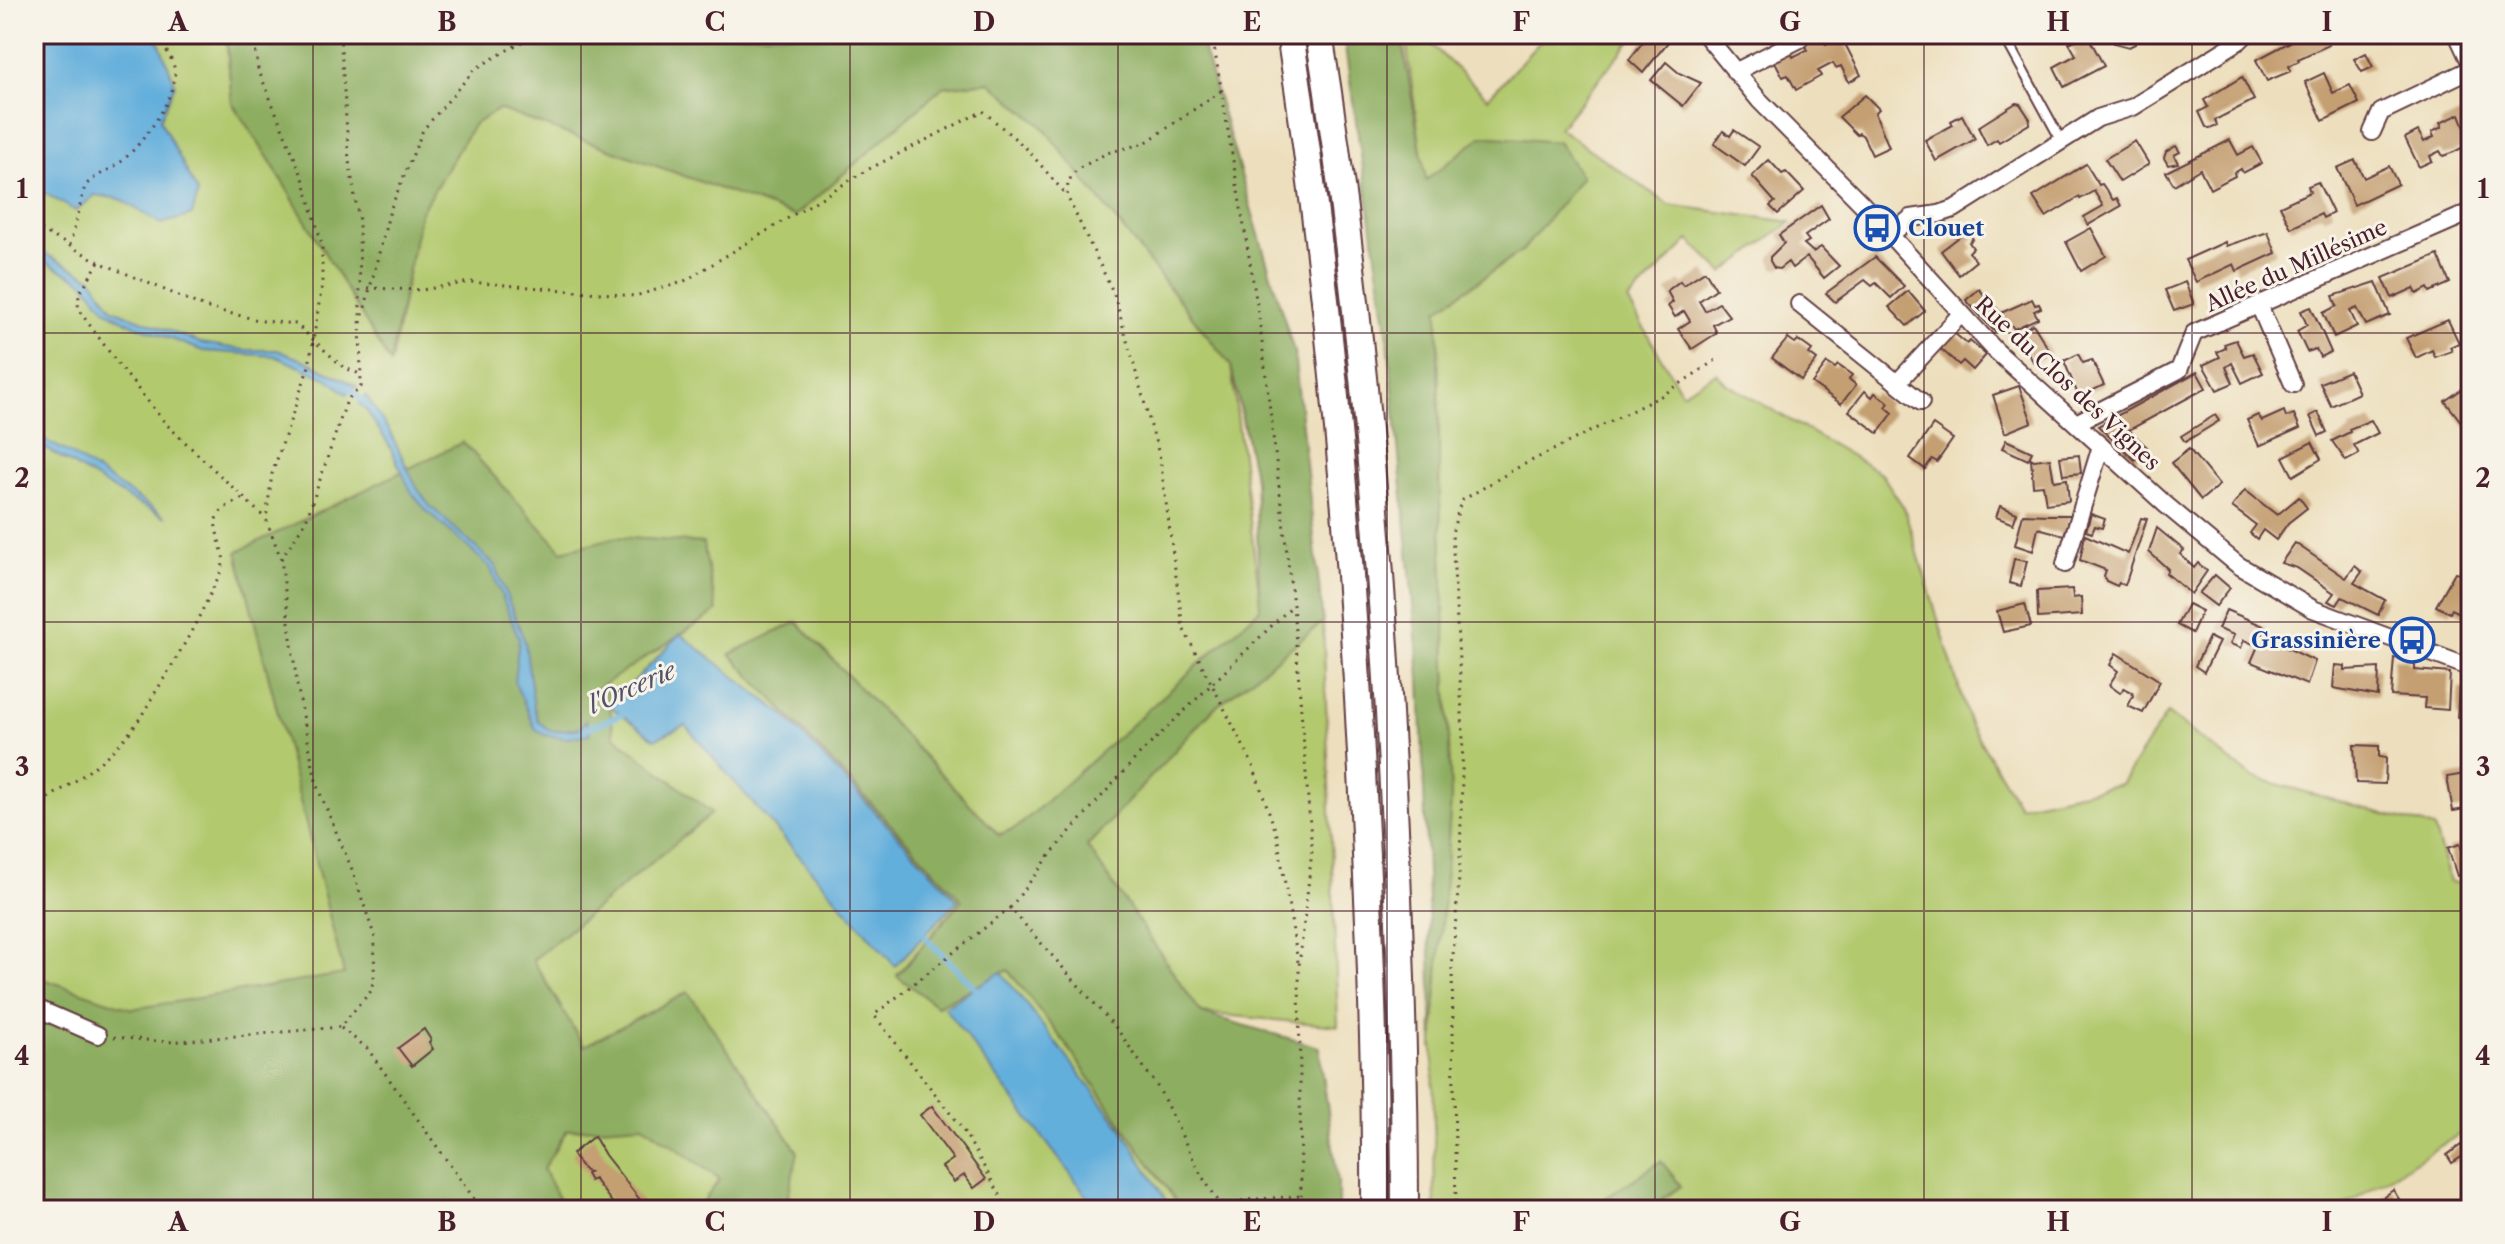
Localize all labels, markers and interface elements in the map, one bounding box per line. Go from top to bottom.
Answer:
text: A [167,6,189,38]
text: B [437,6,457,38]
text: C [705,6,725,38]
text: D [973,6,995,38]
text: E [1243,6,1261,38]
text: F [1512,6,1530,38]
text: G [1779,6,1801,38]
text: H [2046,6,2070,38]
text: I [2322,6,2332,38]
text: 1 [16,173,28,205]
text: 1 [2477,173,2489,205]
bus stop icon: Clouet [1853,204,1901,252]
street label: Allée du Millésime [2200,213,2391,318]
place label: Clouet [1908,215,1984,242]
street label: Rue du Clos des Vignes [1970,291,2166,476]
text: 2 [14,462,30,494]
text: 2 [2475,462,2491,494]
bus stop icon: Grassinière [2388,616,2436,664]
place label: Grassinière [2251,627,2381,654]
water label: l'Orcerie [584,655,681,720]
text: 3 [15,751,29,783]
text: 3 [2476,751,2490,783]
text: 4 [14,1040,30,1072]
text: 4 [2475,1040,2491,1072]
text: A [167,1206,189,1238]
text: B [437,1206,457,1238]
text: C [705,1206,725,1238]
text: D [973,1206,995,1238]
text: E [1243,1206,1261,1238]
text: F [1512,1206,1530,1238]
text: G [1779,1206,1801,1238]
text: H [2046,1206,2070,1238]
text: I [2322,1206,2332,1238]

